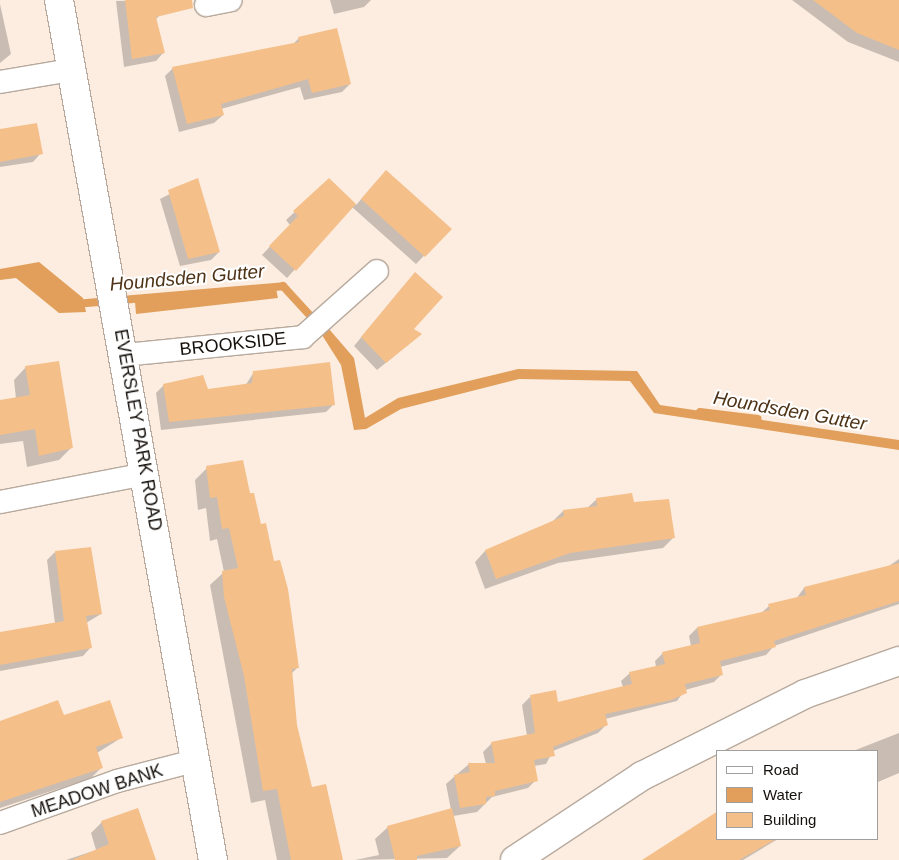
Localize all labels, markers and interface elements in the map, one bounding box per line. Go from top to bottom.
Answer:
water label: Houndsden Gutter [109,260,265,296]
street label: EVERSLEY PARK ROAD [110,327,166,533]
street label: BROOKSIDE [179,328,287,360]
water label: Houndsden Gutter [712,386,868,436]
legend [716,750,879,840]
street label: MEADOW BANK [29,760,165,822]
text: Road [763,761,799,778]
text: Water [763,786,802,803]
text: Building [763,811,816,828]

